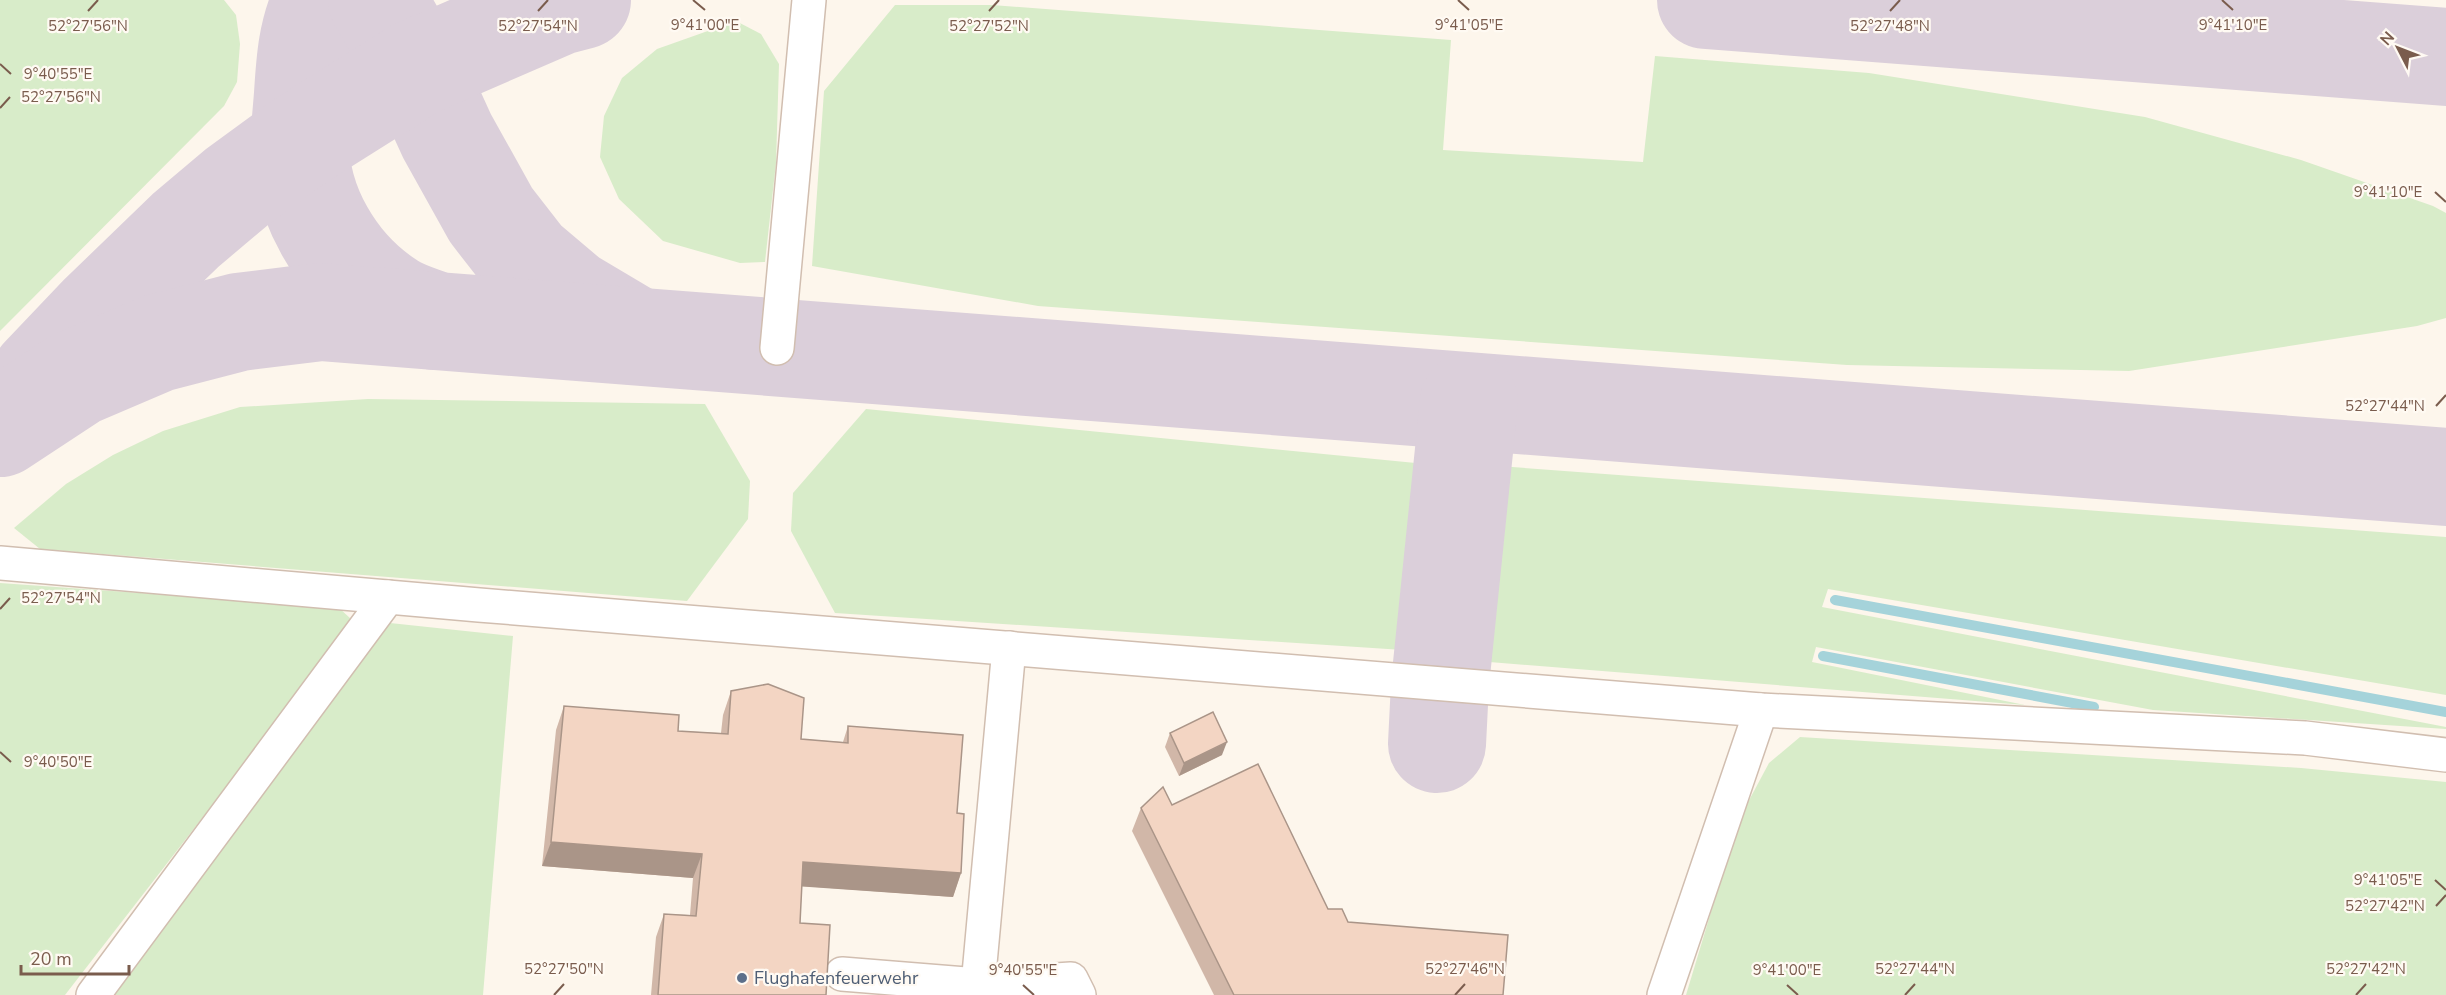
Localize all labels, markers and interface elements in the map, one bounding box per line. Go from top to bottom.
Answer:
text: 9°41'00"E [671,15,739,35]
text: 9°41'05"E [1435,15,1503,35]
text: 9°41'10"E [2199,15,2267,35]
text: 52°27'56"N [48,16,128,36]
text: 52°27'54"N [498,16,578,36]
text: 52°27'52"N [949,16,1029,36]
text: 52°27'48"N [1850,16,1930,36]
north arrow [2368,18,2428,78]
text: N [2375,27,2400,50]
text: 9°40'55"E [24,64,92,84]
text: 52°27'56"N [21,87,101,107]
text: 9°41'10"E [2354,182,2422,202]
text: 52°27'44"N [2345,396,2425,416]
text: 52°27'54"N [21,588,101,608]
text: 9°40'50"E [24,752,92,772]
text: 9°41'05"E [2354,870,2422,890]
text: 52°27'42"N [2345,896,2425,916]
scale bar [21,938,129,976]
text: 20 m [30,947,72,971]
text: 52°27'50"N [524,959,604,979]
text: 52°27'46"N [1425,959,1505,979]
text: 52°27'44"N [1875,959,1955,979]
text: 52°27'42"N [2326,959,2406,979]
text: 9°40'55"E [989,960,1057,980]
text: 9°41'00"E [1753,960,1821,980]
place label: Flughafenfeuerwehr [754,966,919,990]
marker: Flughafenfeuerwehr [735,971,749,985]

